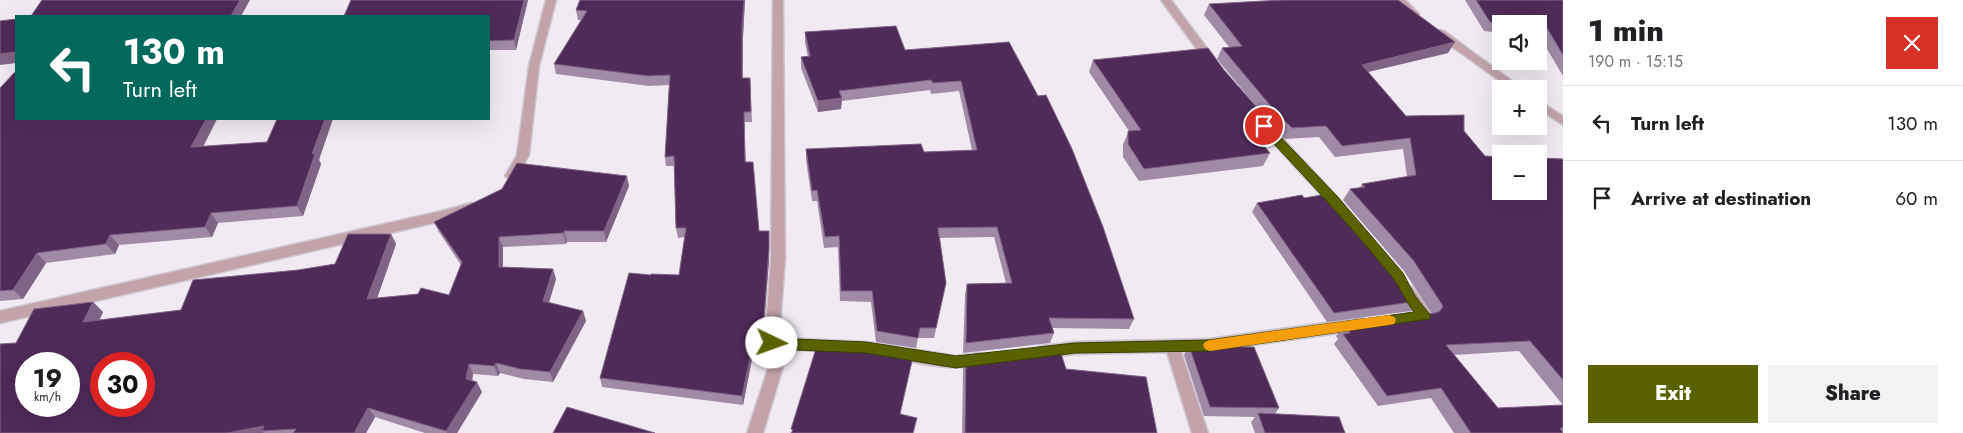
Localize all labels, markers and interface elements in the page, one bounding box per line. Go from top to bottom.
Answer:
text: 1 min [1588,9,1664,52]
map controls [1492,15,1547,200]
button: sound [1492,15,1547,70]
button: close [1886,17,1938,69]
text: 130 m [123,27,225,77]
icon: left [40,35,105,100]
text: 190 m · 15:15 [1588,50,1683,73]
text: Turn left [123,73,197,105]
button: + [1492,80,1547,135]
pin [1243,105,1285,147]
icon: left [1588,109,1616,137]
text: Turn left [1631,110,1704,137]
text: 130 m [1887,110,1938,137]
icon: arrive [1250,112,1278,140]
button: − [1492,145,1547,200]
icon: arrive [1588,184,1616,212]
text: Arrive at destination [1631,185,1811,212]
text: 60 m [1895,185,1938,212]
position arrow [745,316,797,368]
speed limit sign: 30 [90,352,155,417]
text: 19 [33,360,62,396]
button: Exit [1588,365,1758,423]
button: Share [1768,365,1938,423]
text: km/h [34,388,61,406]

